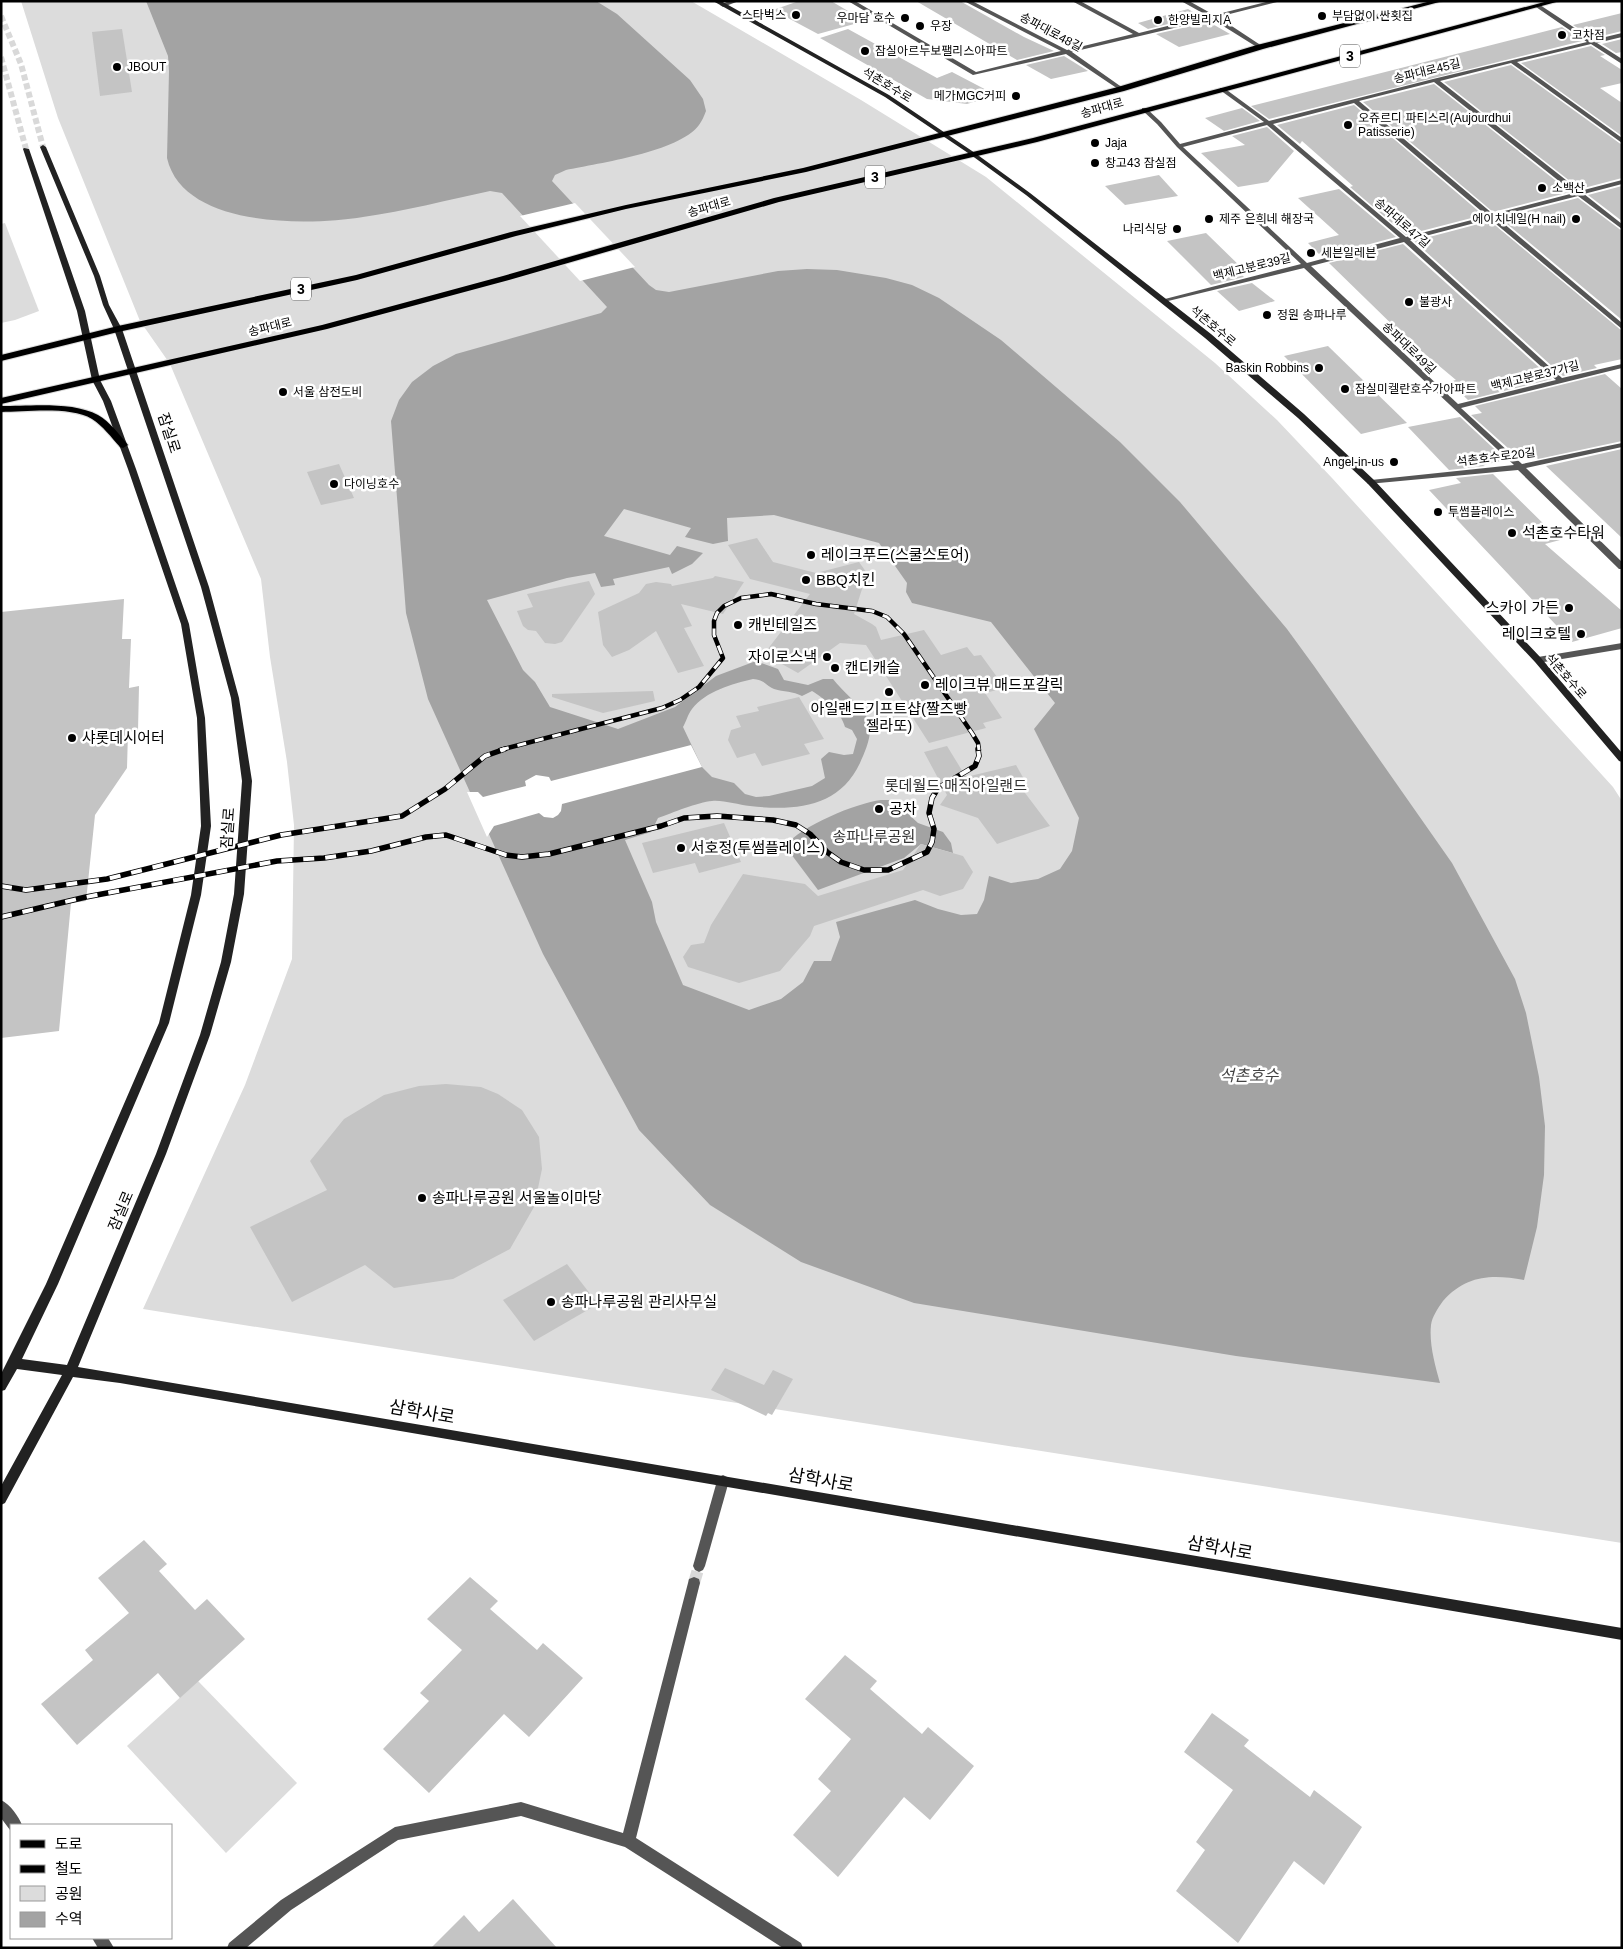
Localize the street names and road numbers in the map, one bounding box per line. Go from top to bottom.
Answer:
street label: 송파대로48길 [1017,10,1085,54]
road number: 3 [1340,44,1360,68]
street label: 송파대로45길 [1392,56,1462,86]
street label: 석촌호수로 [860,65,914,105]
street label: 송파대로 [1079,95,1125,121]
road number: 3 [865,166,885,188]
street label: 송파대로 [686,194,732,220]
street label: 송파대로47길 [1372,195,1432,251]
street label: 백제고분로39길 [1212,251,1292,283]
road number: 3 [291,278,311,300]
street label: 석촌호수로 [1187,303,1239,349]
street label: 송파대로 [247,315,293,339]
street label: 송파대로49길 [1379,319,1439,377]
street label: 백제고분로37가길 [1489,358,1581,394]
street label: 잠실로 [155,411,184,455]
street label: 석촌호수로20길 [1456,445,1536,469]
street label: 석촌호수로 [1543,651,1589,701]
street label: 잠실로 [218,807,237,849]
street label: 잠실로 [105,1188,136,1233]
street label: 삼학사로 [388,1396,456,1428]
street label: 삼학사로 [787,1464,855,1496]
street label: 삼학사로 [1186,1532,1254,1564]

